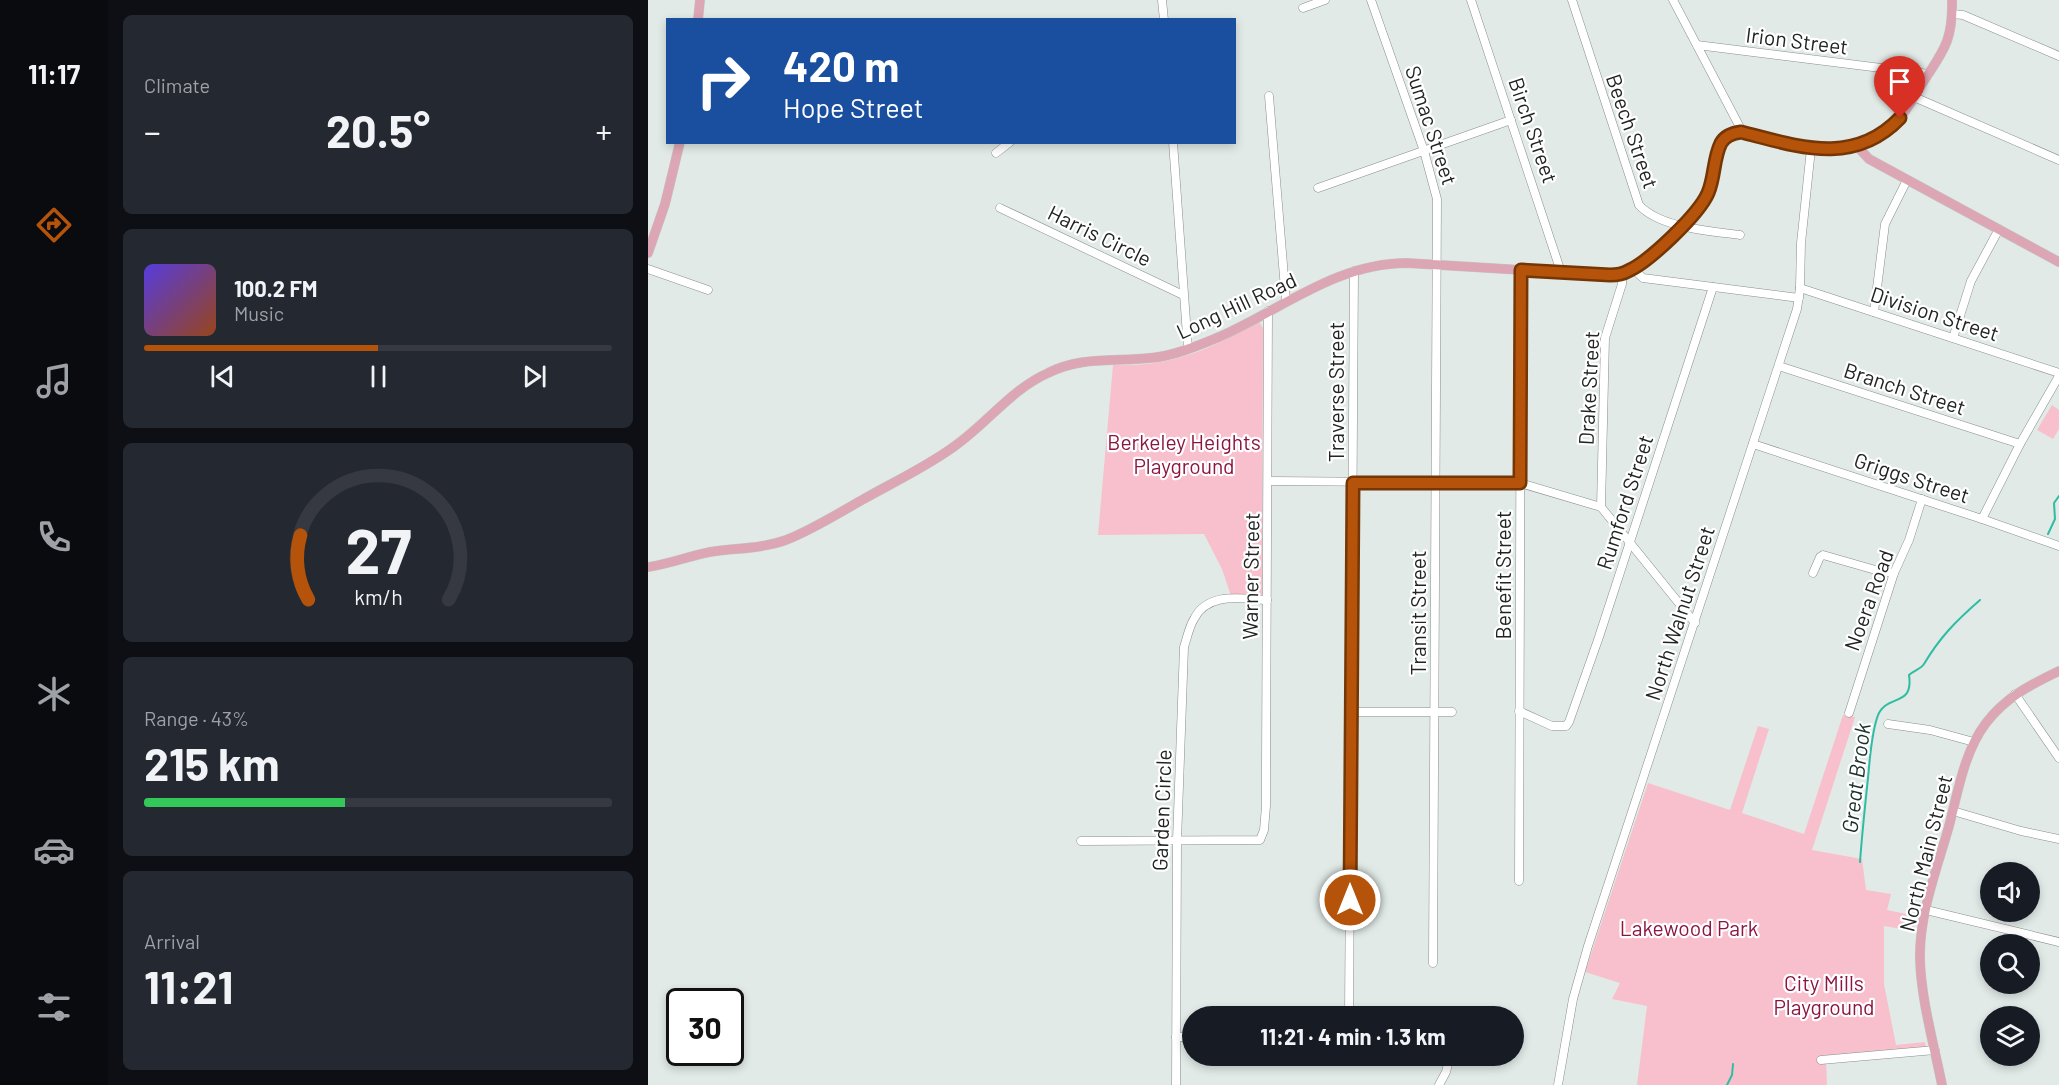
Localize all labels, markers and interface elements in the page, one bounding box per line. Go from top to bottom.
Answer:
street label: Irion Street [1744,21,1850,59]
text: 420 m [783,40,899,90]
icon: right [684,42,762,120]
pin [1874,56,1925,118]
text: 11:17 [28,57,80,89]
street label: Sumac Street [1401,62,1463,188]
icon: arrive [1883,65,1916,98]
street label: Beech Street [1602,71,1664,191]
text: Climate [144,73,210,97]
street label: Birch Street [1504,74,1564,186]
text: Hope Street [783,91,924,123]
text: 20.5° [326,103,430,157]
text: − [144,111,161,151]
text: + [596,111,612,151]
street label: Harris Circle [1044,199,1156,271]
icon: directions [33,204,75,246]
street label: Long Hill Road [1172,266,1300,344]
text: 100.2 FM [234,275,318,301]
street label: Division Street [1868,280,2002,346]
text: Music [234,301,284,325]
street label: Traverse Street [1323,322,1348,462]
street label: Drake Street [1573,330,1603,446]
street label: Branch Street [1841,357,1969,419]
icon: music [33,360,75,402]
icon: previous [206,360,239,393]
icon: pause [362,360,395,393]
icon: next [518,360,551,393]
park label: Berkeley Heights Playground [1107,429,1261,478]
street label: Rumford Street [1590,432,1658,572]
street label: Griggs Street [1851,447,1973,507]
street label: Benefit Street [1490,511,1515,639]
text: 27 [345,512,411,586]
street label: Warner Street [1236,512,1264,640]
icon: phone [33,516,75,558]
street label: North Walnut Street [1639,523,1719,703]
street label: Noera Road [1838,546,1898,654]
street label: Transit Street [1405,550,1430,676]
text: km/h [354,584,402,609]
icon: climate [33,673,75,715]
text: Range · 43% [144,706,249,730]
water label: Great Brook [1835,721,1875,835]
text: 215 km [144,736,280,790]
street label: Garden Circle [1146,749,1176,871]
street label: North Main Street [1893,772,1957,934]
icon: car [33,829,75,871]
map controls [1980,862,2040,1066]
button: sound [1980,862,2040,922]
position arrow [1318,868,1382,932]
park label: Lakewood Park [1620,915,1758,940]
text: Arrival [144,929,200,953]
button: search [1980,934,2040,994]
text: 11:21 [144,959,233,1013]
park label: City Mills Playground [1773,970,1875,1019]
icon: filters [33,986,75,1028]
speed limit sign: 30 [666,988,744,1066]
button: layers [1980,1006,2040,1066]
text: 11:21 · 4 min · 1.3 km [1260,1023,1446,1049]

